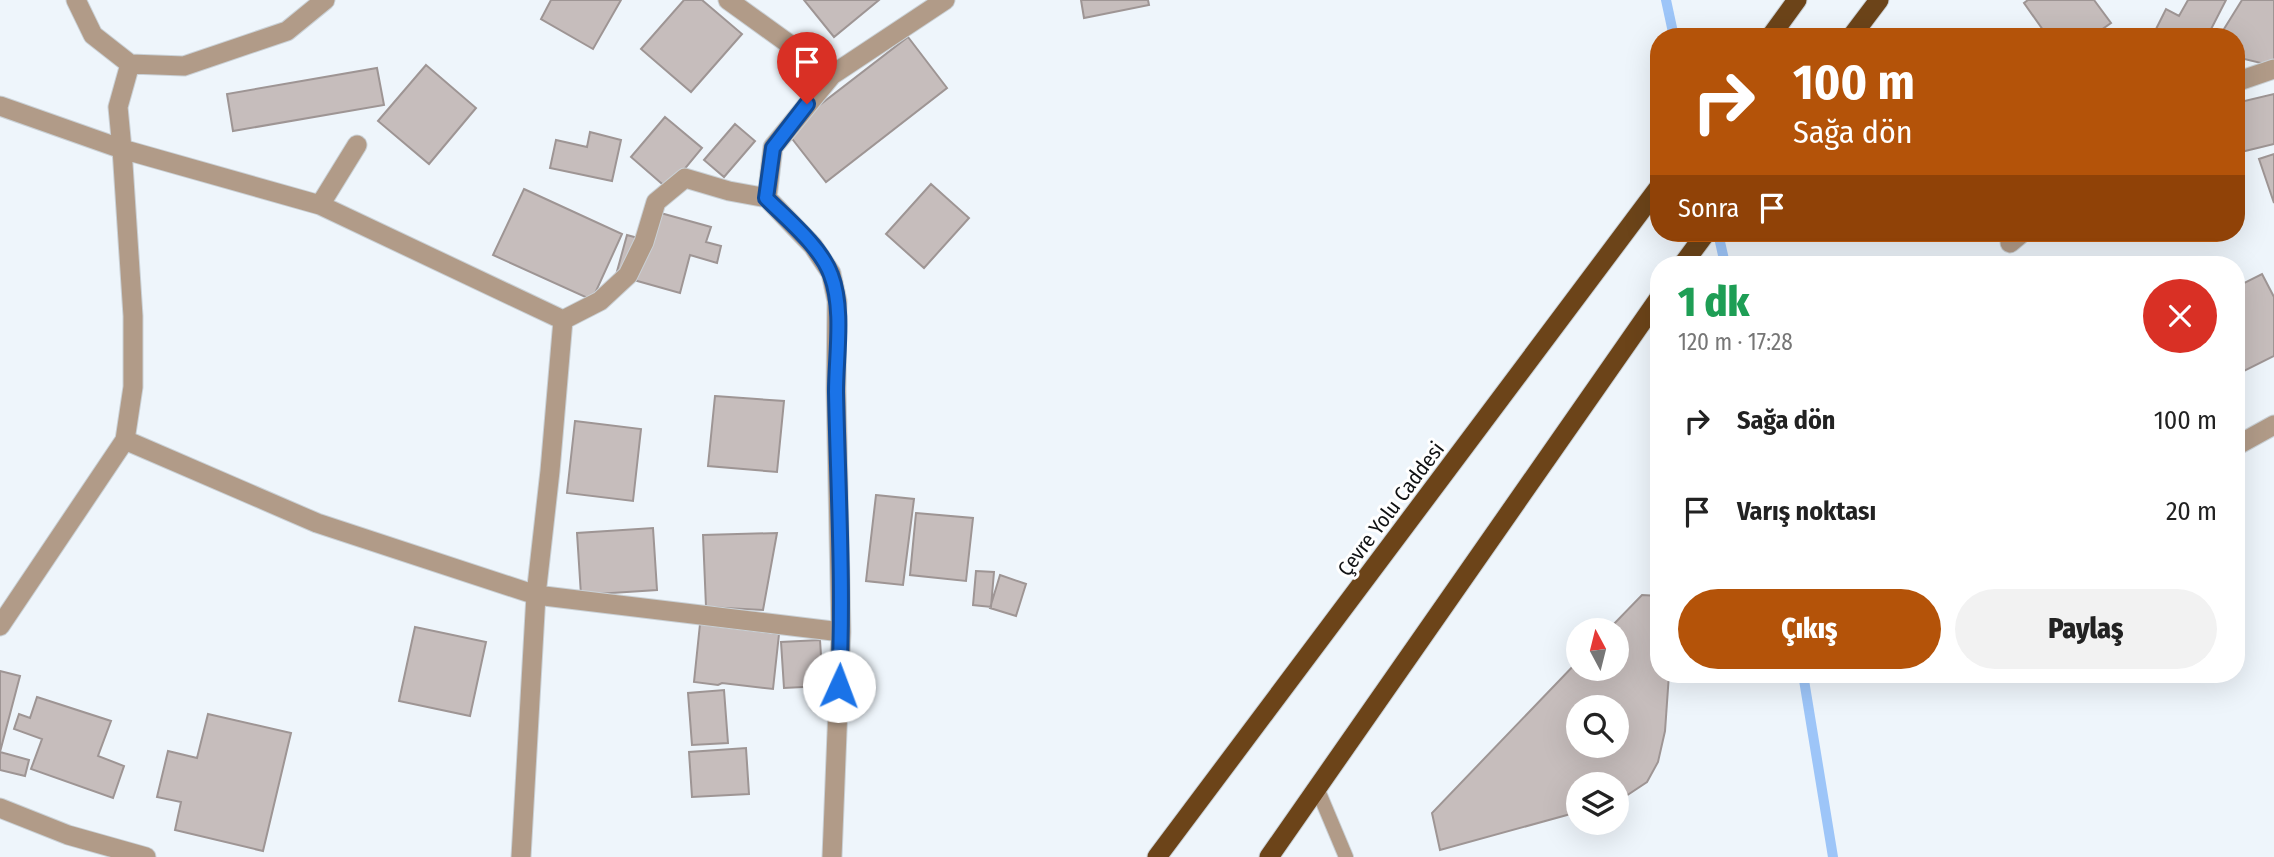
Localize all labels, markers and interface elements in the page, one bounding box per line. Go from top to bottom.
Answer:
pin [777,32,837,104]
icon: arrive [788,43,826,81]
text: 100 m [1793,53,1915,112]
icon: right [1678,56,1769,147]
text: Sağa dön [1793,113,1913,151]
icon: arrive [1753,189,1791,227]
text: Sonra [1678,193,1739,224]
text: 1 dk [1678,277,1749,327]
button: close [2143,279,2217,353]
text: 120 m · 17:28 [1678,328,1793,356]
icon: right [1678,402,1716,440]
text: Sağa dön [1737,405,1836,436]
text: 100 m [2154,405,2217,436]
street label: Çevre Yolu Caddesi [1332,437,1450,581]
icon: arrive [1678,493,1716,531]
text: Varış noktası [1737,496,1876,527]
text: 20 m [2166,496,2217,527]
button: Çıkış [1678,589,1941,669]
button: Paylaş [1955,589,2217,669]
north arrow [1566,618,1629,681]
map controls [1566,618,1629,835]
position arrow [802,649,876,723]
button: search [1566,695,1629,758]
button: layers [1566,772,1629,835]

